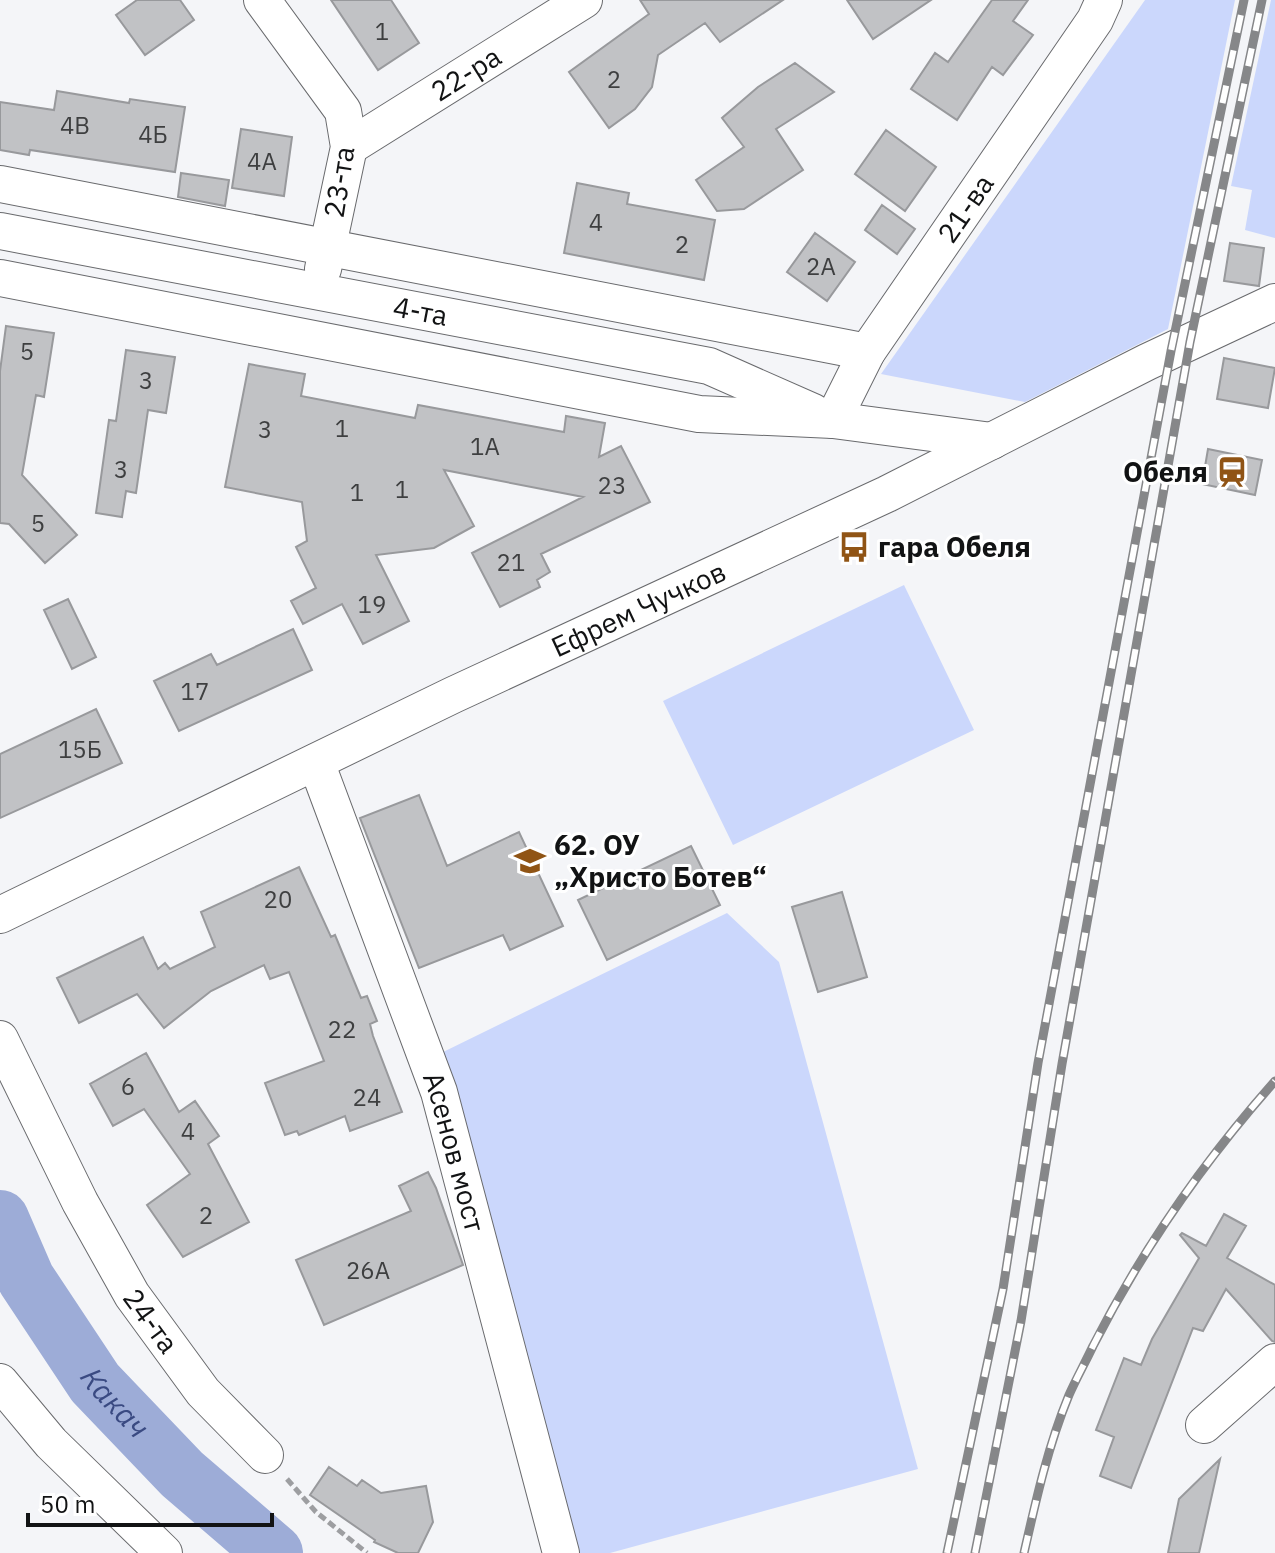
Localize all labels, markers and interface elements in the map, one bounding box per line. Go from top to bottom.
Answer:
house number: 1 [375,15,389,47]
street label: 22-ра [424,38,508,109]
house number: 2 [607,63,621,95]
house number: 4В [60,109,90,141]
house number: 4Б [138,118,168,150]
street label: 23-та [315,144,362,220]
house number: 4А [247,145,277,177]
street label: 21-ва [929,167,1002,250]
house number: 4 [589,206,603,238]
house number: 2 [675,228,689,260]
house number: 2А [806,250,836,282]
street label: 4-та [390,287,451,334]
house number: 5 [20,335,34,367]
house number: 3 [139,364,153,396]
house number: 1 [335,412,349,444]
house number: 3 [258,413,272,445]
house number: 1А [470,430,500,462]
house number: 3 [114,453,128,485]
place label: Обеля [1123,453,1208,490]
station icon: Обеля [1215,455,1249,489]
house number: 23 [598,469,626,501]
house number: 1 [395,473,409,505]
house number: 1 [350,476,364,508]
house number: 5 [31,507,45,539]
place label: гара Обеля [878,528,1031,565]
bus stop icon: гара Обеля [837,530,871,564]
house number: 21 [497,546,525,578]
street label: Ефрем Чучков [545,552,732,665]
house number: 19 [358,588,386,620]
house number: 17 [181,675,209,707]
house number: 15Б [58,733,102,765]
place label: 62. ОУ „Христо Ботев“ [554,826,767,895]
school or university icon: 62. ОУ „Христо Ботев“ [513,844,547,878]
house number: 20 [264,883,292,915]
house number: 22 [328,1013,356,1045]
street label: Асенов мост [415,1066,494,1236]
house number: 6 [121,1070,135,1102]
house number: 24 [353,1081,381,1113]
house number: 4 [181,1115,195,1147]
house number: 2 [199,1199,213,1231]
house number: 26А [346,1254,390,1286]
street label: 24-та [115,1281,187,1360]
water label: Какач [72,1360,158,1446]
scale bar [28,1477,272,1527]
text: 50 m [40,1488,95,1520]

